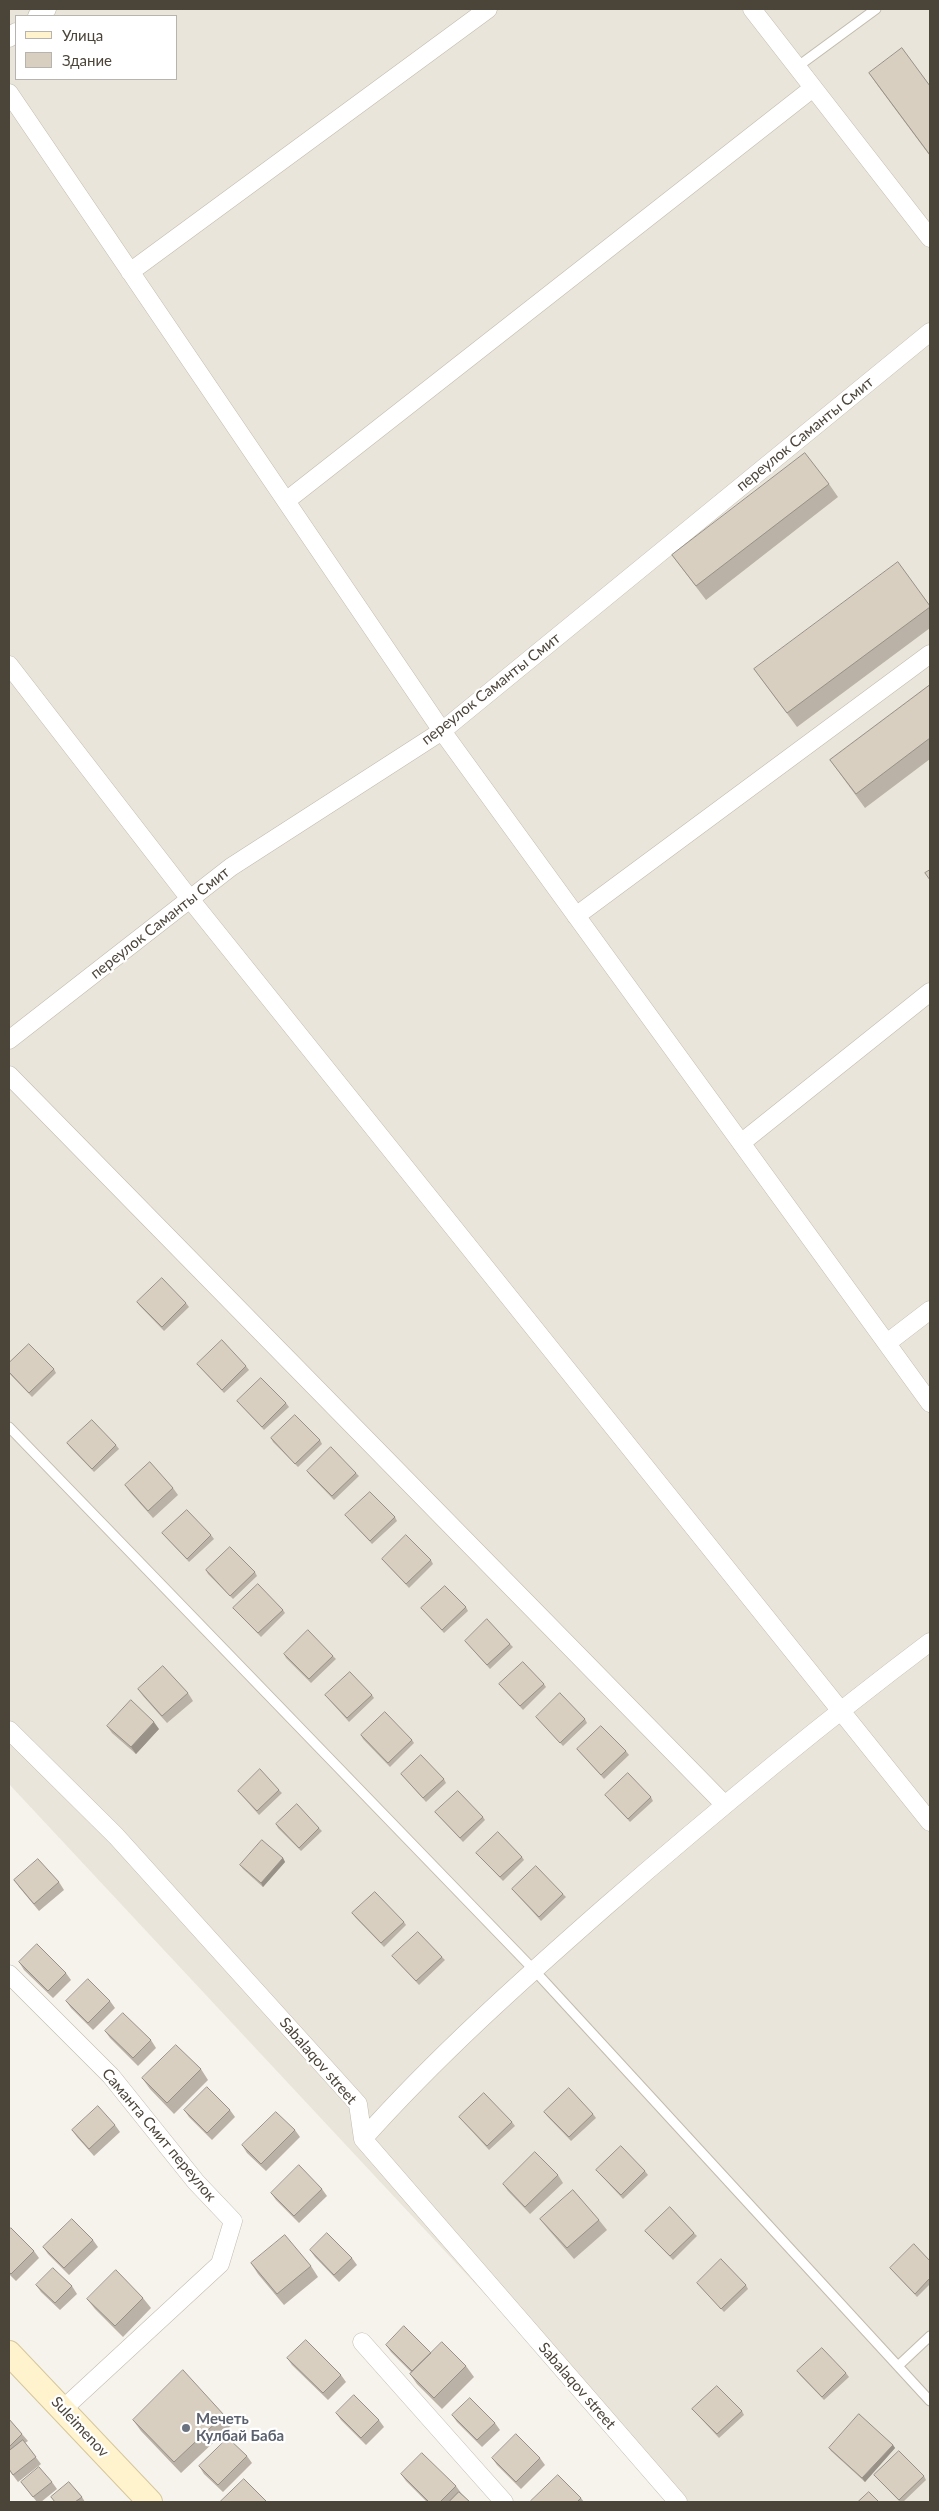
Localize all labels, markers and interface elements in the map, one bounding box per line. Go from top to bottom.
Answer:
legend [15,15,178,80]
text: Улица [62,26,103,44]
text: Здание [62,51,112,69]
street label: переулок Саманты Смит [733,373,877,495]
street label: переулок Саманты Смит [418,629,564,749]
street label: переулок Саманты Смит [87,863,233,983]
street label: Sabalaqov street [276,2014,360,2108]
street label: Саманта Смит переулок [98,2065,220,2205]
street label: Sabalaqov street [535,2339,619,2433]
street label: Suleimenov [47,2393,113,2461]
place label: Мечеть Кулбай Баба [196,2410,284,2445]
marker: Мечеть Кулбай Баба [180,2422,192,2434]

